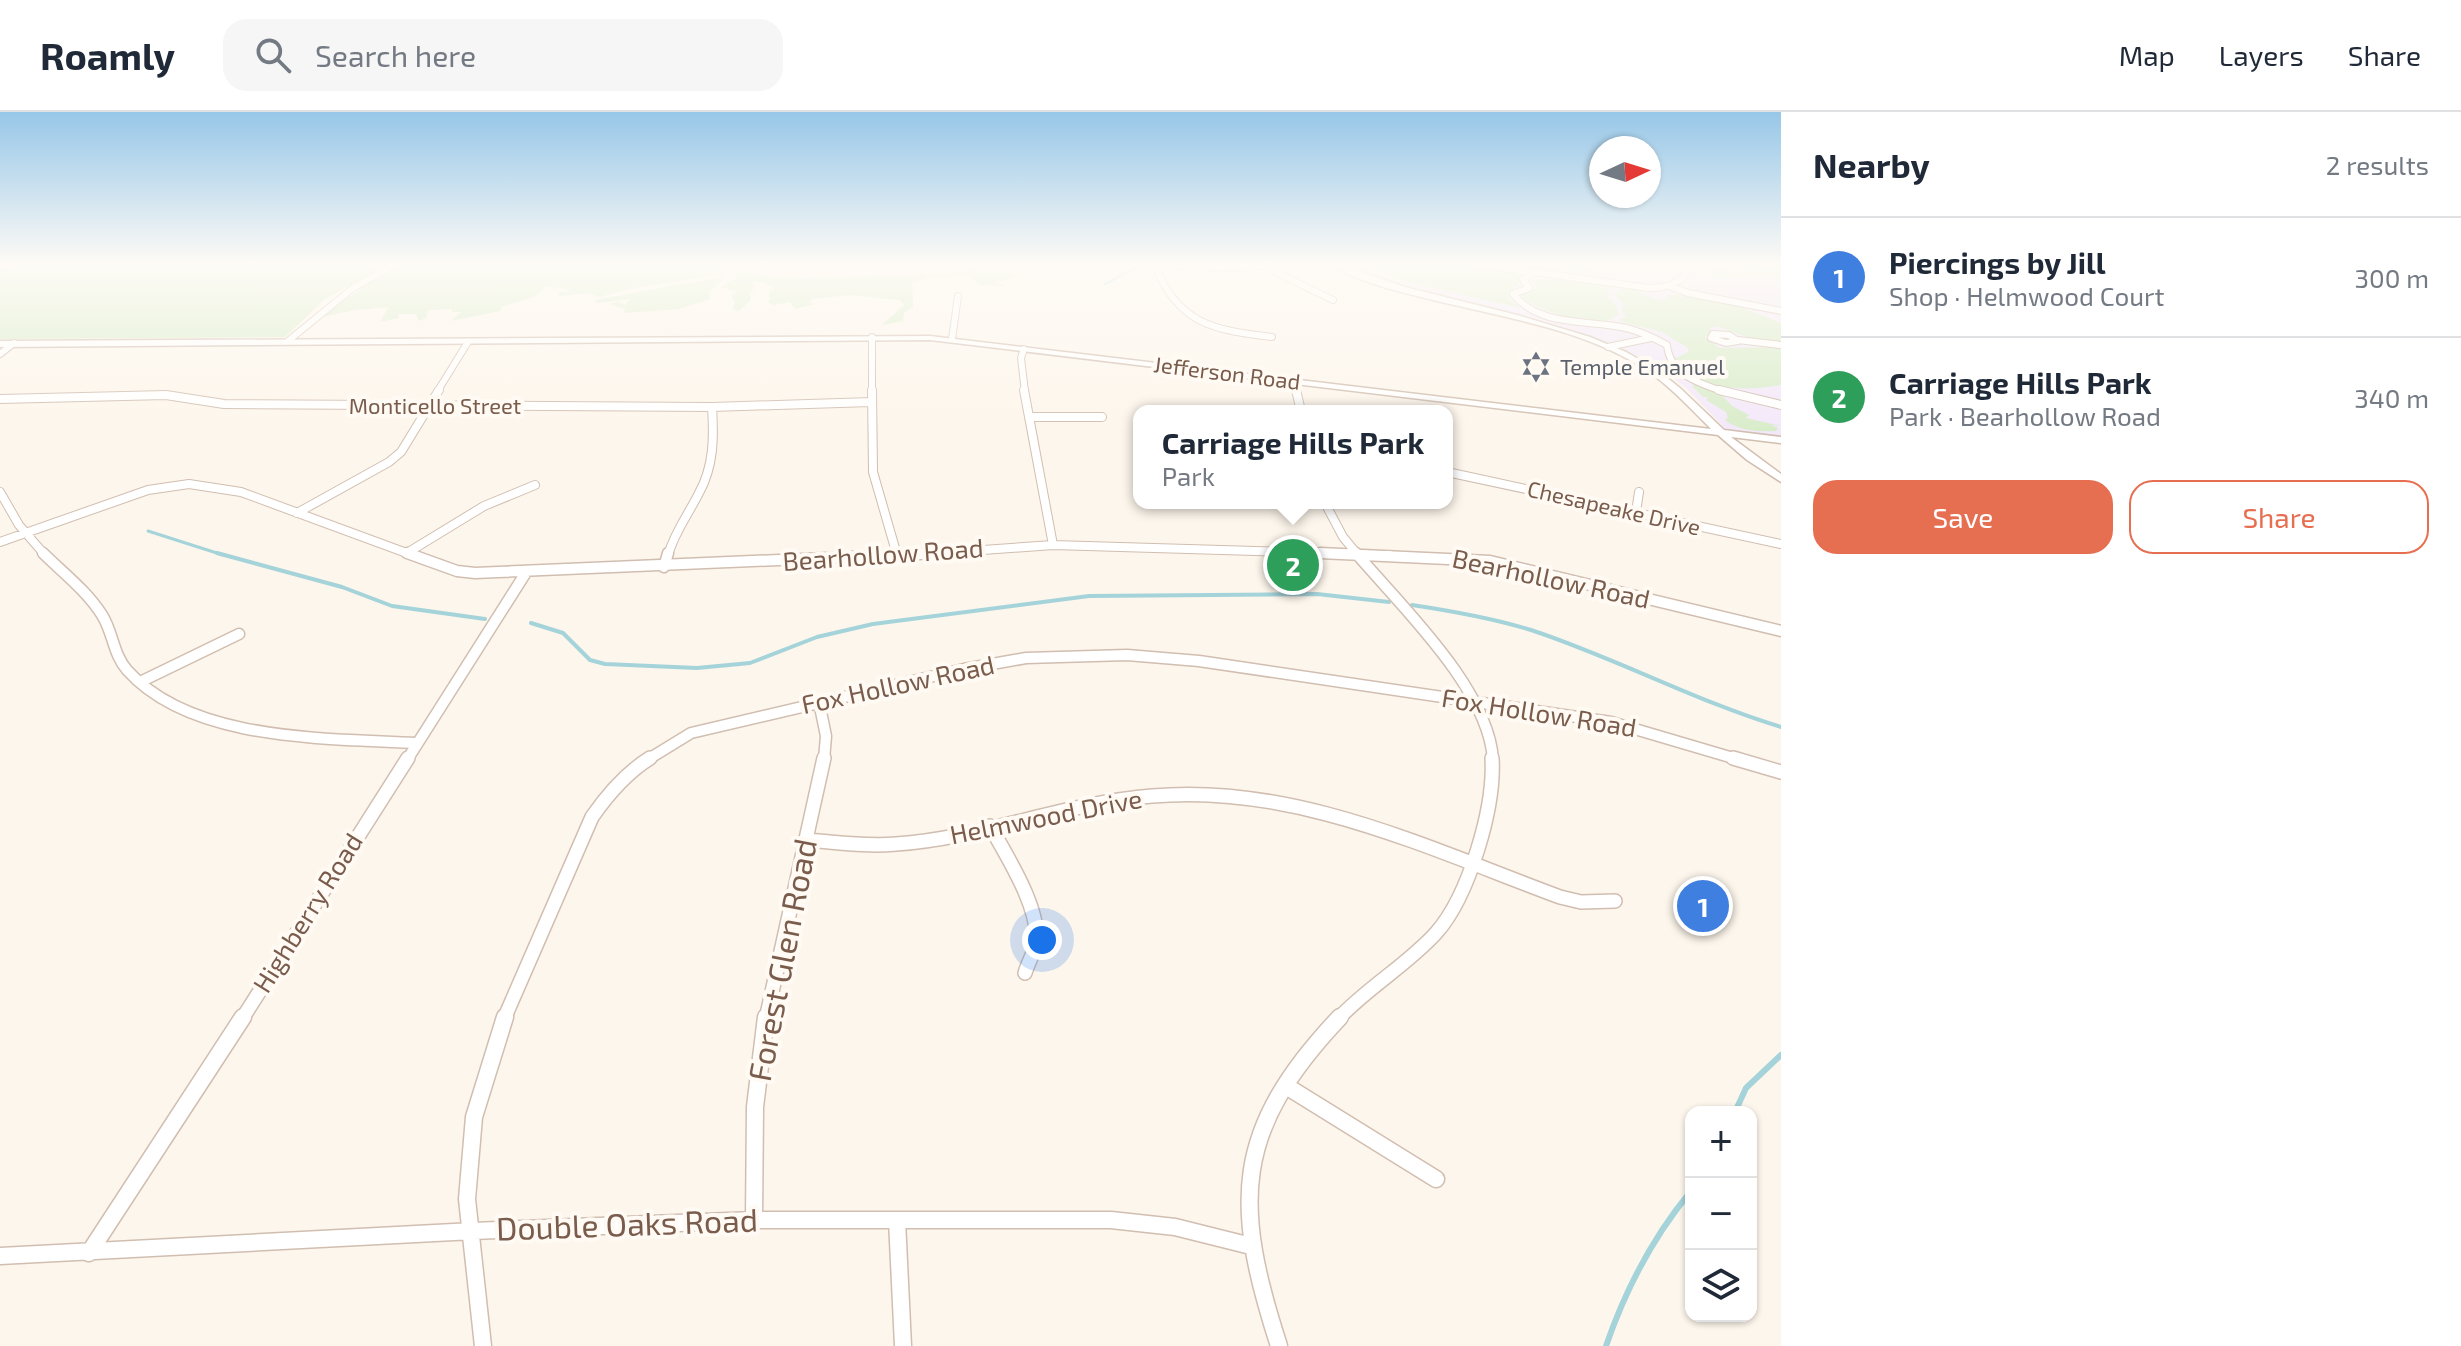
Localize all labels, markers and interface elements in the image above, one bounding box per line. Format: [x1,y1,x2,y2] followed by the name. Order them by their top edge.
[223,19,783,91] search box
[40,32,175,78] text: Roamly
[251,33,295,77] icon: search
[315,37,476,73] text: Search here
[2119,38,2175,72] text: Map
[2219,38,2304,72] text: Layers
[2348,38,2421,72] text: Share
[1589,136,1661,208] north arrow
[1813,144,1930,185] text: Nearby
[2326,149,2429,180] text: 2 results
[1889,244,2106,280] text: Piercings by Jill
[1833,262,1845,293] text: 1
[2355,262,2429,293] text: 300 m
[1889,280,2164,311] text: Shop · Helmwood Court
[1152,350,1302,394] street label: Jefferson Road
[1519,350,1553,384] synagogue icon: Temple Emanuel
[1560,353,1725,379] place label: Temple Emanuel
[1889,364,2152,400] text: Carriage Hills Park
[1831,382,1847,413] text: 2
[2354,382,2429,413] text: 340 m
[349,392,521,418] street label: Monticello Street
[1889,400,2161,431] text: Park · Bearhollow Road
[1133,405,1453,509] popup
[1162,424,1424,460] text: Carriage Hills Park
[1162,460,1215,491] text: Park
[1525,474,1703,540] street label: Chesapeake Drive
[1813,480,2113,554] button: Save
[2129,480,2429,554] button: Share
[781,531,984,576] street label: Bearhollow Road
[1267,535,1319,595] pin: 2
[1450,541,1653,614] street label: Bearhollow Road
[798,648,997,719] street label: Fox Hollow Road
[1440,681,1639,742] street label: Fox Hollow Road
[947,782,1144,849] street label: Helmwood Drive
[245,827,368,998] street label: Highberry Road
[739,835,823,1084] street label: Forest Glen Road
[1677,876,1729,936] pin: 1
[1022,920,1062,960] your location
[1685,1106,1757,1322] map controls
[1685,1106,1757,1178] button: +
[1685,1178,1757,1250] button: −
[495,1199,759,1247] street label: Double Oaks Road
[1685,1250,1757,1322] button: layers

